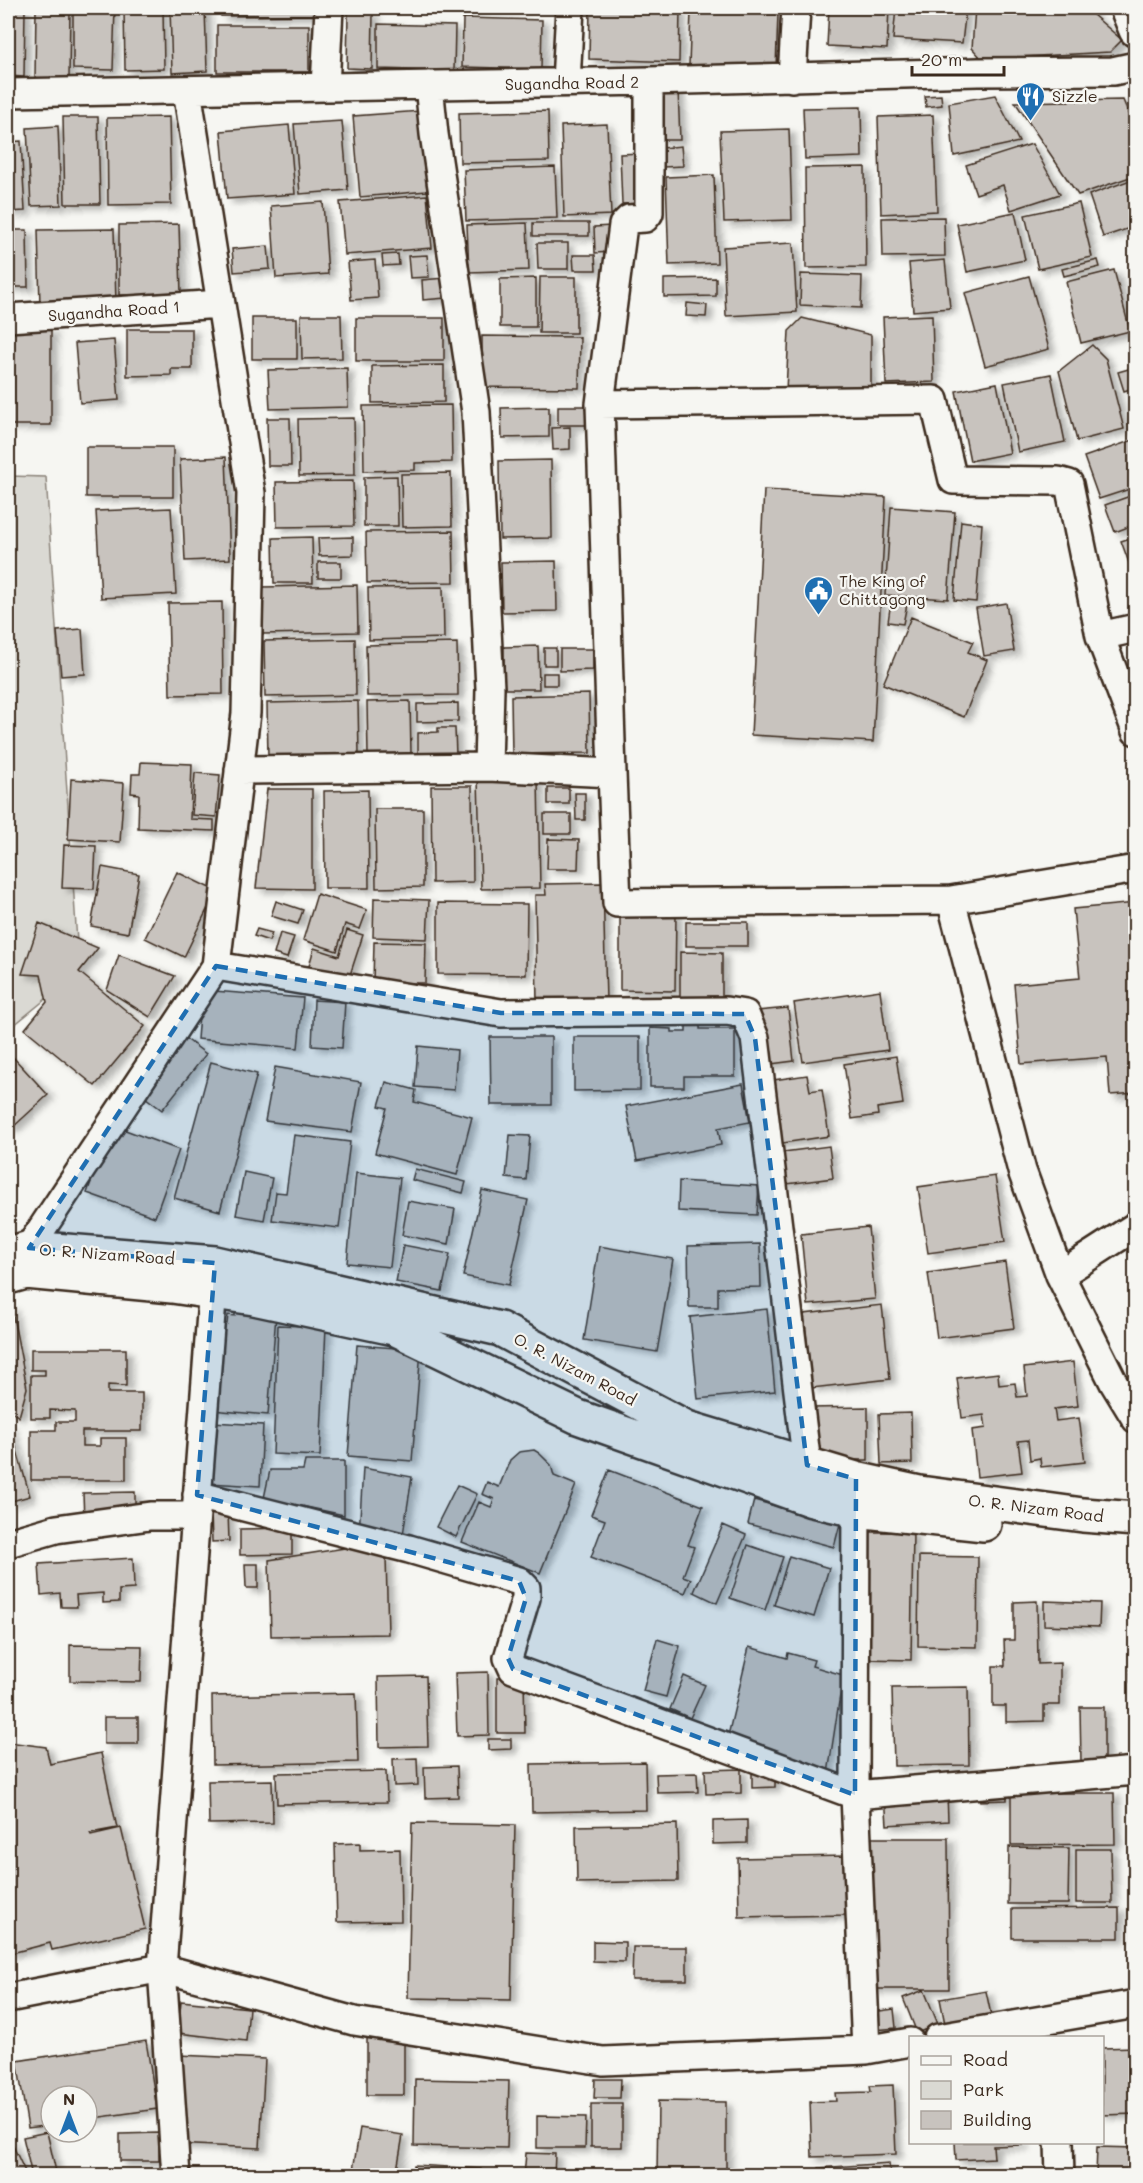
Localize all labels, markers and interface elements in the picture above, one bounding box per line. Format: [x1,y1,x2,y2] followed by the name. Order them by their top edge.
[912,39,1004,77] scale bar
[921,47,962,71] text: 20 m
[505,71,639,94] street label: Sugandha Road 2
[1015,80,1047,122] restaurant icon: Sizzle
[1052,85,1098,106] place label: Sizzle
[47,295,181,326] street label: Sugandha Road 1
[839,570,926,609] place label: The King of Chittagong
[802,574,834,616] public building icon: The King of Chittagong
[38,1238,176,1269] street label: O. R. Nizam Road
[510,1327,640,1410] street label: O. R. Nizam Road
[967,1489,1105,1526] street label: O. R. Nizam Road
[909,2036,1104,2144] legend
[963,2047,1008,2071] text: Road
[963,2077,1004,2101] text: Park
[39,2084,99,2144] north arrow
[63,2088,75,2109] text: N
[963,2107,1031,2131] text: Building

